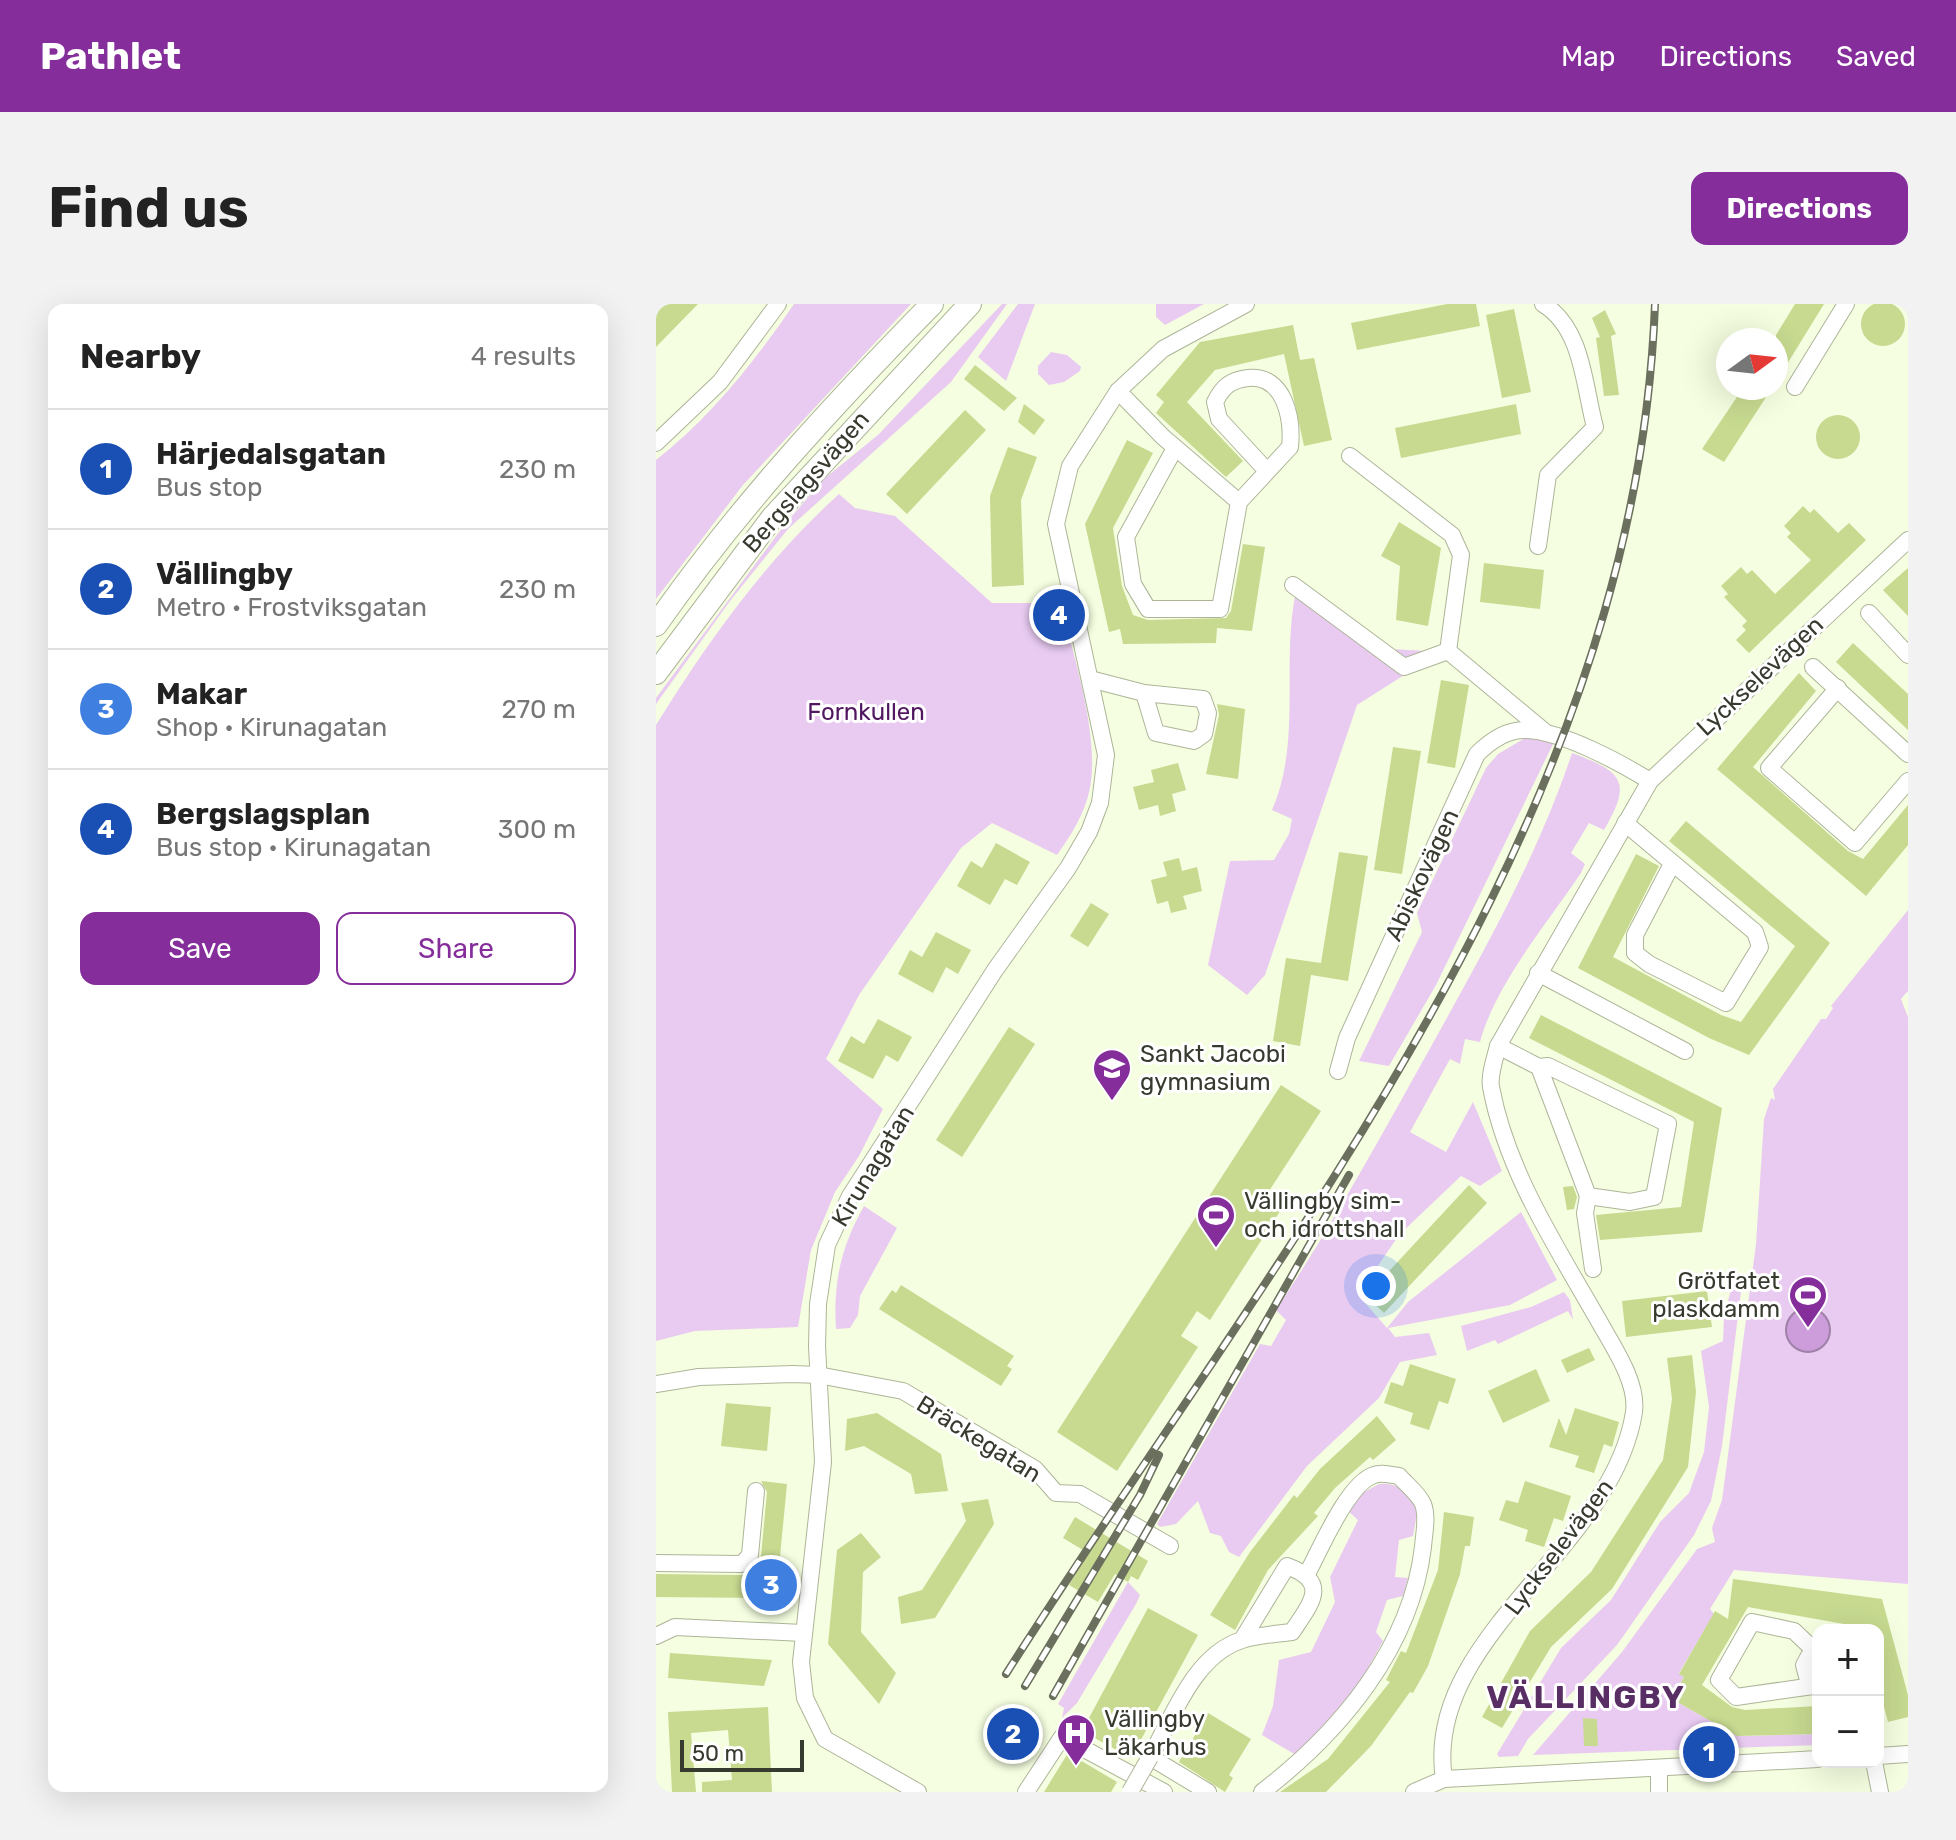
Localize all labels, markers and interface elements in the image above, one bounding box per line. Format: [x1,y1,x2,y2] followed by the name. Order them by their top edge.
[40,33,181,79] text: Pathlet
[1561,40,1615,73] text: Map
[1659,40,1792,73] text: Directions
[1836,40,1916,73] text: Saved
[1691,172,1908,245] button: Directions
[48,175,249,241] text: Find us
[1716,328,1788,400] north arrow
[80,336,201,377] text: Nearby
[471,341,576,372] text: 4 results
[737,405,875,559] street label: Bergslagsvägen
[156,436,386,472] text: Härjedalsgatan
[100,454,112,485] text: 1
[499,454,576,485] text: 230 m
[156,472,262,503] text: Bus stop
[156,556,293,592] text: Vällingby
[98,574,114,605] text: 2
[499,574,576,605] text: 230 m
[1033,585,1085,645] pin: 4
[156,592,427,623] text: Metro · Frostviksgatan
[1691,610,1829,742] street label: Lyckselevägen
[156,676,247,712] text: Makar
[97,694,115,725] text: 3
[501,694,576,725] text: 270 m
[807,698,925,726] park label: Fornkullen
[156,712,387,743] text: Shop · Kirunagatan
[156,796,370,832] text: Bergslagsplan
[1379,805,1465,945] street label: Abiskovägen
[97,814,115,845] text: 4
[498,814,576,845] text: 300 m
[156,832,431,863] text: Bus stop · Kirunagatan
[80,912,320,985] button: Save
[336,912,576,985] button: Share
[1140,1040,1286,1096] place label: Sankt Jacobi gymnasium
[1091,1047,1133,1102] school or university icon: Sankt Jacobi gymnasium
[826,1100,920,1232] street label: Kirunagatan
[1244,1187,1405,1243] place label: Vällingby sim- och idrottshall
[1195,1194,1237,1249] sports icon: Vällingby sim- och idrottshall
[1356,1266,1396,1306] your location
[1652,1267,1780,1323] place label: Grötfatet plaskdamm
[1787,1274,1829,1329] sports icon: Grötfatet plaskdamm
[912,1390,1046,1488] street label: Bräckegatan
[1499,1474,1619,1620] street label: Lyckselevägen
[745,1555,797,1615] pin: 3
[1812,1624,1884,1768] map controls
[1812,1624,1884,1696] button: +
[1486,1678,1686,1716] district label: VÄLLINGBY
[1812,1696,1884,1768] button: −
[987,1704,1039,1764] pin: 2
[1104,1705,1207,1761] place label: Vällingby Läkarhus
[1055,1712,1097,1767] hospital icon: Vällingby Läkarhus
[1683,1722,1735,1782] pin: 1
[680,1736,804,1772] scale bar
[692,1740,744,1767] text: 50 m

